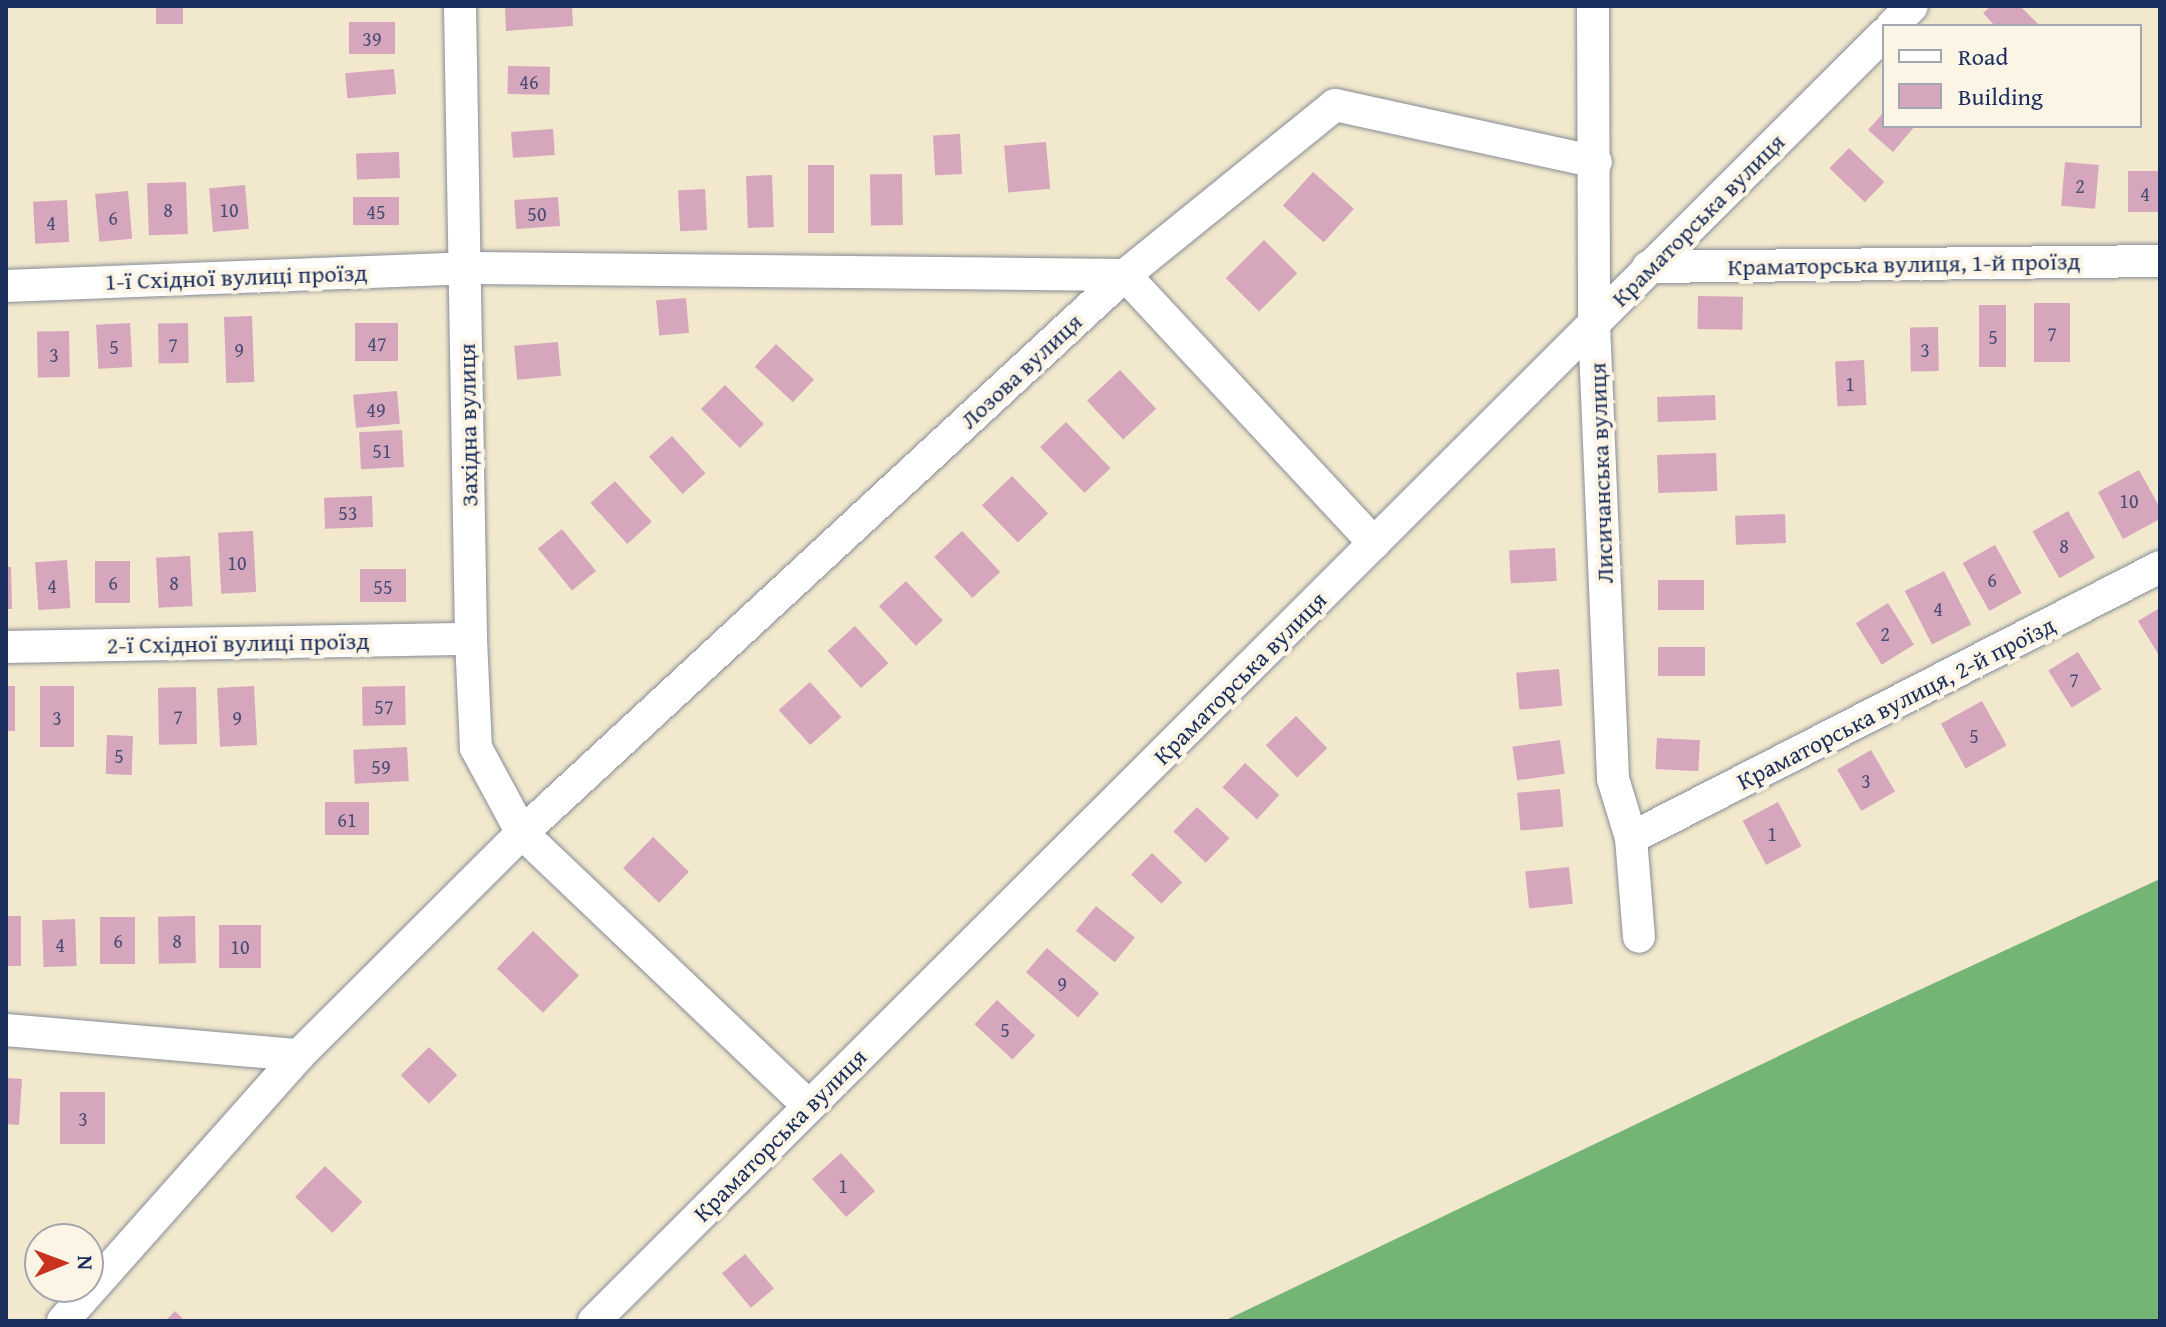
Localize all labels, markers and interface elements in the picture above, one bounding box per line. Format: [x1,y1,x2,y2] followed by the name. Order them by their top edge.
[1882,24,2142,128] legend
[362,26,382,50] house number: 39
[1958,39,2008,74] text: Road
[519,69,539,93] house number: 46
[1958,79,2043,114] text: Building
[1605,127,1791,313] street label: Краматорська вулиця
[2075,173,2085,197] house number: 2
[2140,181,2150,205] house number: 4
[163,197,173,221] house number: 8
[219,197,239,221] house number: 10
[366,199,386,223] house number: 45
[527,201,547,225] house number: 50
[108,205,118,229] house number: 6
[46,210,56,234] house number: 4
[1727,247,2081,281] street label: Краматорська вулиця, 1-й проїзд
[104,258,368,296] street label: 1-ї Східної вулиці проїзд
[954,307,1088,435] street label: Лозова вулиця
[2047,321,2057,345] house number: 7
[1988,324,1998,348] house number: 5
[367,331,387,355] house number: 47
[168,332,178,356] house number: 7
[109,334,119,358] house number: 5
[234,337,244,361] house number: 9
[1920,337,1930,361] house number: 3
[49,342,59,366] house number: 3
[452,343,484,507] street label: Західна вулиця
[1583,362,1619,584] street label: Лисичанська вулиця
[1845,371,1855,395] house number: 1
[366,397,386,421] house number: 49
[372,438,392,462] house number: 51
[2119,488,2139,512] house number: 10
[338,500,358,524] house number: 53
[2059,533,2069,557] house number: 8
[227,550,247,574] house number: 10
[1987,567,1997,591] house number: 6
[108,570,118,594] house number: 6
[169,570,179,594] house number: 8
[47,573,57,597] house number: 4
[373,574,393,598] house number: 55
[1147,585,1333,771] street label: Краматорська вулиця
[1933,596,1943,620] house number: 4
[1732,610,2060,796] street label: Краматорська вулиця, 2-й проїзд
[1880,621,1890,645] house number: 2
[106,626,370,660] street label: 2-ї Східної вулиці проїзд
[2069,667,2079,691] house number: 7
[374,694,394,718] house number: 57
[173,704,183,728] house number: 7
[52,705,62,729] house number: 3
[232,705,242,729] house number: 9
[1969,723,1979,747] house number: 5
[114,743,124,767] house number: 5
[371,754,391,778] house number: 59
[1861,768,1871,792] house number: 3
[337,807,357,831] house number: 61
[1767,821,1777,845] house number: 1
[113,928,123,952] house number: 6
[172,928,182,952] house number: 8
[55,932,65,956] house number: 4
[230,934,250,958] house number: 10
[1057,971,1067,995] house number: 9
[1000,1017,1010,1041] house number: 5
[687,1042,873,1228] street label: Краматорська вулиця
[78,1106,88,1130] house number: 3
[838,1173,848,1197] house number: 1
[24,1223,104,1303] north arrow
[70,1255,102,1270] text: N

